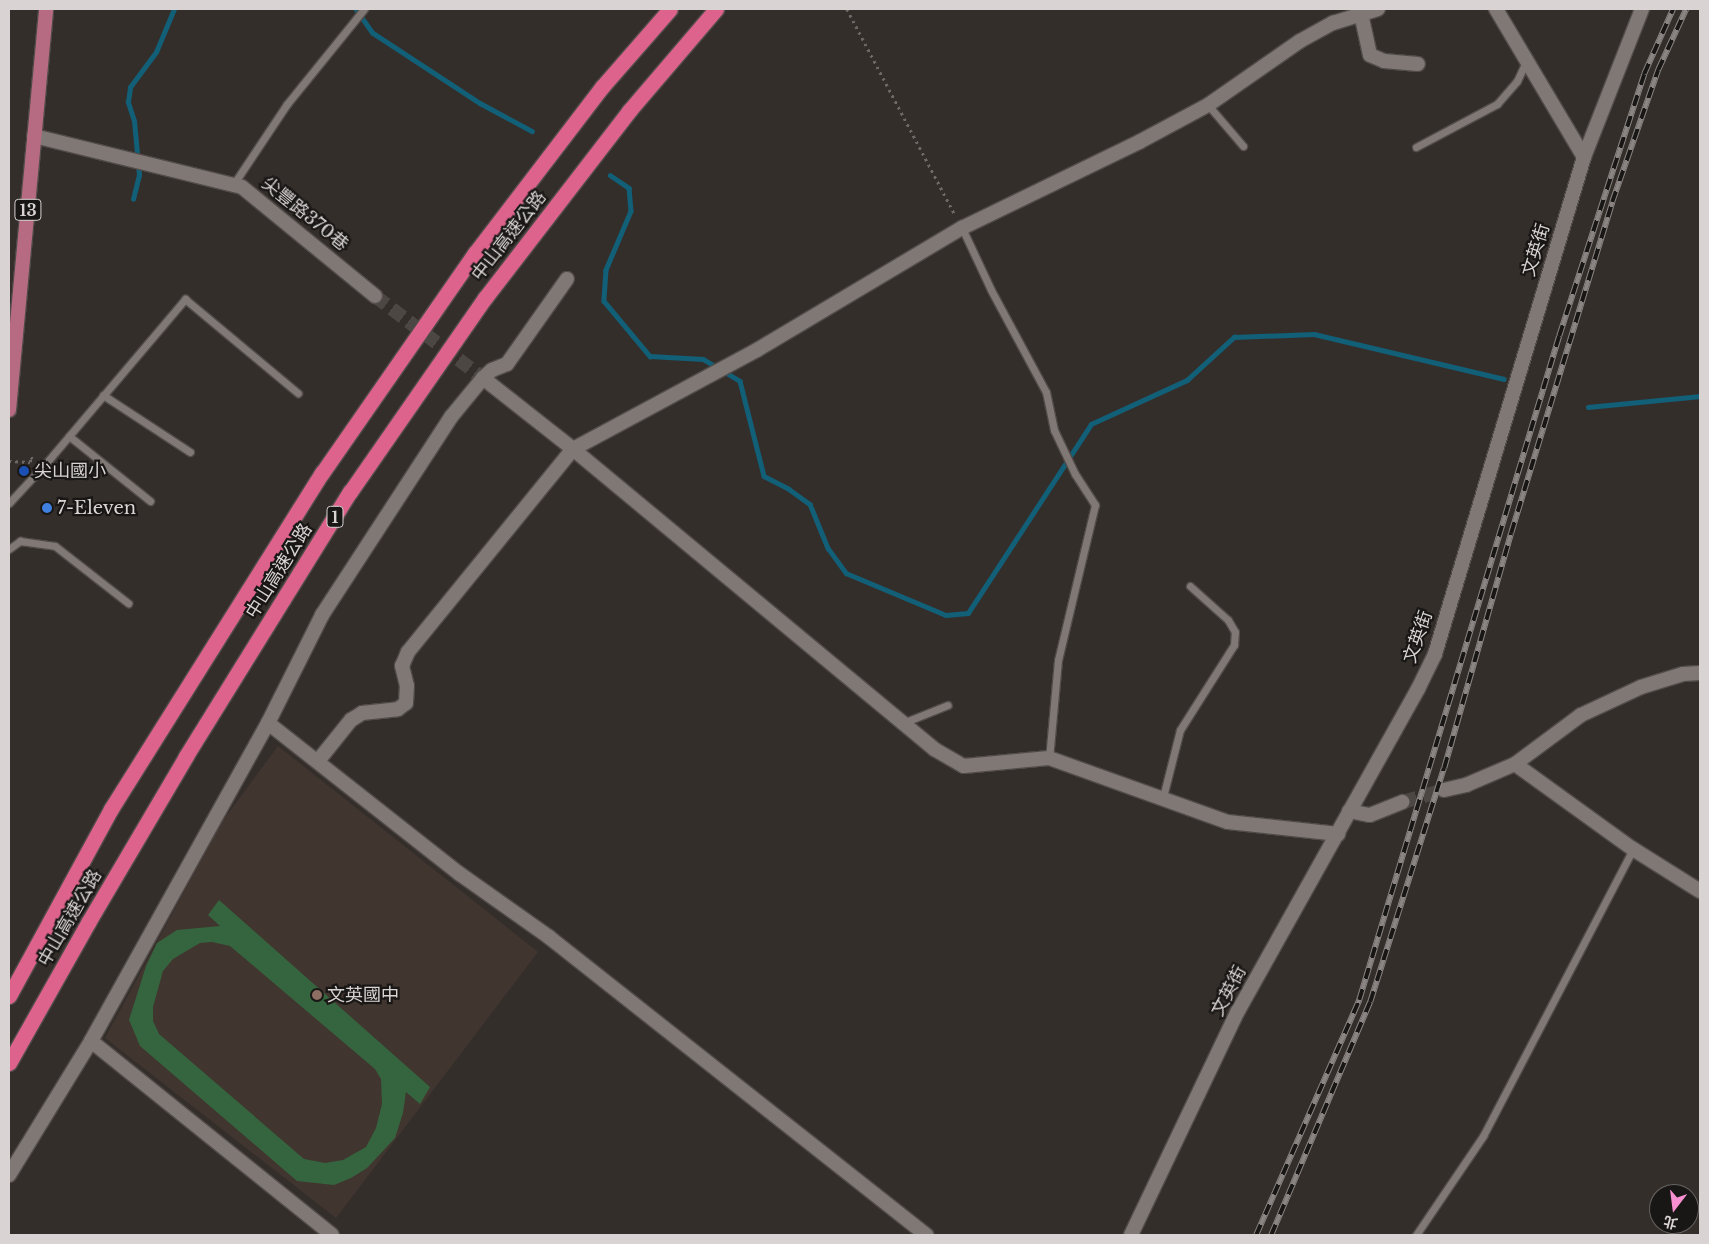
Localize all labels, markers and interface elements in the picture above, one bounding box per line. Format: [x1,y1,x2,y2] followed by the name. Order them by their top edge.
[257,173,353,255] street label: 尖豐路370巷
[467,187,551,285] street label: 中山高速公路
[14,196,42,224] road number: 13
[1518,221,1554,279] street label: 文英街
[34,460,106,482] place label: 尖山國小
[18,465,30,477] marker: 尖山國小
[57,497,136,519] place label: 7-Eleven
[41,502,53,514] marker: 7-Eleven
[326,504,344,530] road number: 1
[241,519,317,623] street label: 中山高速公路
[1399,608,1437,666] street label: 文英街
[34,866,106,970] street label: 中山高速公路
[1207,962,1251,1020] street label: 文英街
[327,984,399,1006] place label: 文英國中
[311,989,323,1001] marker: 文英國中
[1649,1184,1699,1234] north arrow
[1661,1212,1679,1233] text: 北

